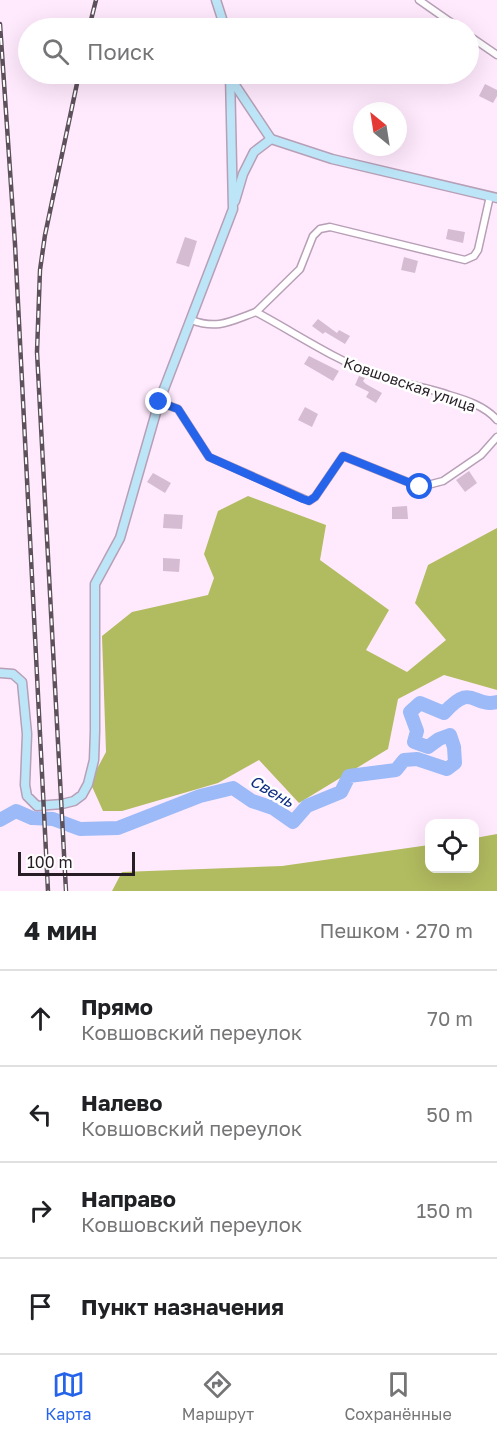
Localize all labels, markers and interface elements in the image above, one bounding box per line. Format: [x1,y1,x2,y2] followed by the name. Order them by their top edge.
[18,18,479,84] search box
[39,35,72,68] icon: search
[87,38,155,65] text: Поиск
[353,102,407,156] north arrow
[342,353,478,415] street label: Ковшовская улица
[145,388,171,414] route end
[406,473,432,499] route start
[246,770,298,812] water label: Свень
[425,819,479,873] map controls
[425,819,479,873] button: locate
[18,849,135,876] scale bar
[27,852,73,872] text: 100 m
[24,915,97,946] text: 4 мин
[319,918,473,942] text: Пешком · 270 m
[81,993,153,1020] text: Прямо
[24,1002,57,1035] icon: ahead
[427,1006,473,1030] text: 70 m
[81,1020,302,1044] text: Ковшовский переулок
[81,1089,163,1116] text: Налево
[24,1098,57,1131] icon: left
[426,1102,473,1126] text: 50 m
[81,1116,302,1140] text: Ковшовский переулок
[81,1185,176,1212] text: Направо
[24,1194,57,1227] icon: right
[417,1198,473,1222] text: 150 m
[81,1212,302,1236] text: Ковшовский переулок
[24,1290,57,1323] icon: arrive
[81,1293,284,1320] text: Пункт назначения
[45,1368,92,1424] tab: Карта
[182,1368,254,1424] tab: Маршрут
[344,1368,452,1424] tab: Сохранённые

